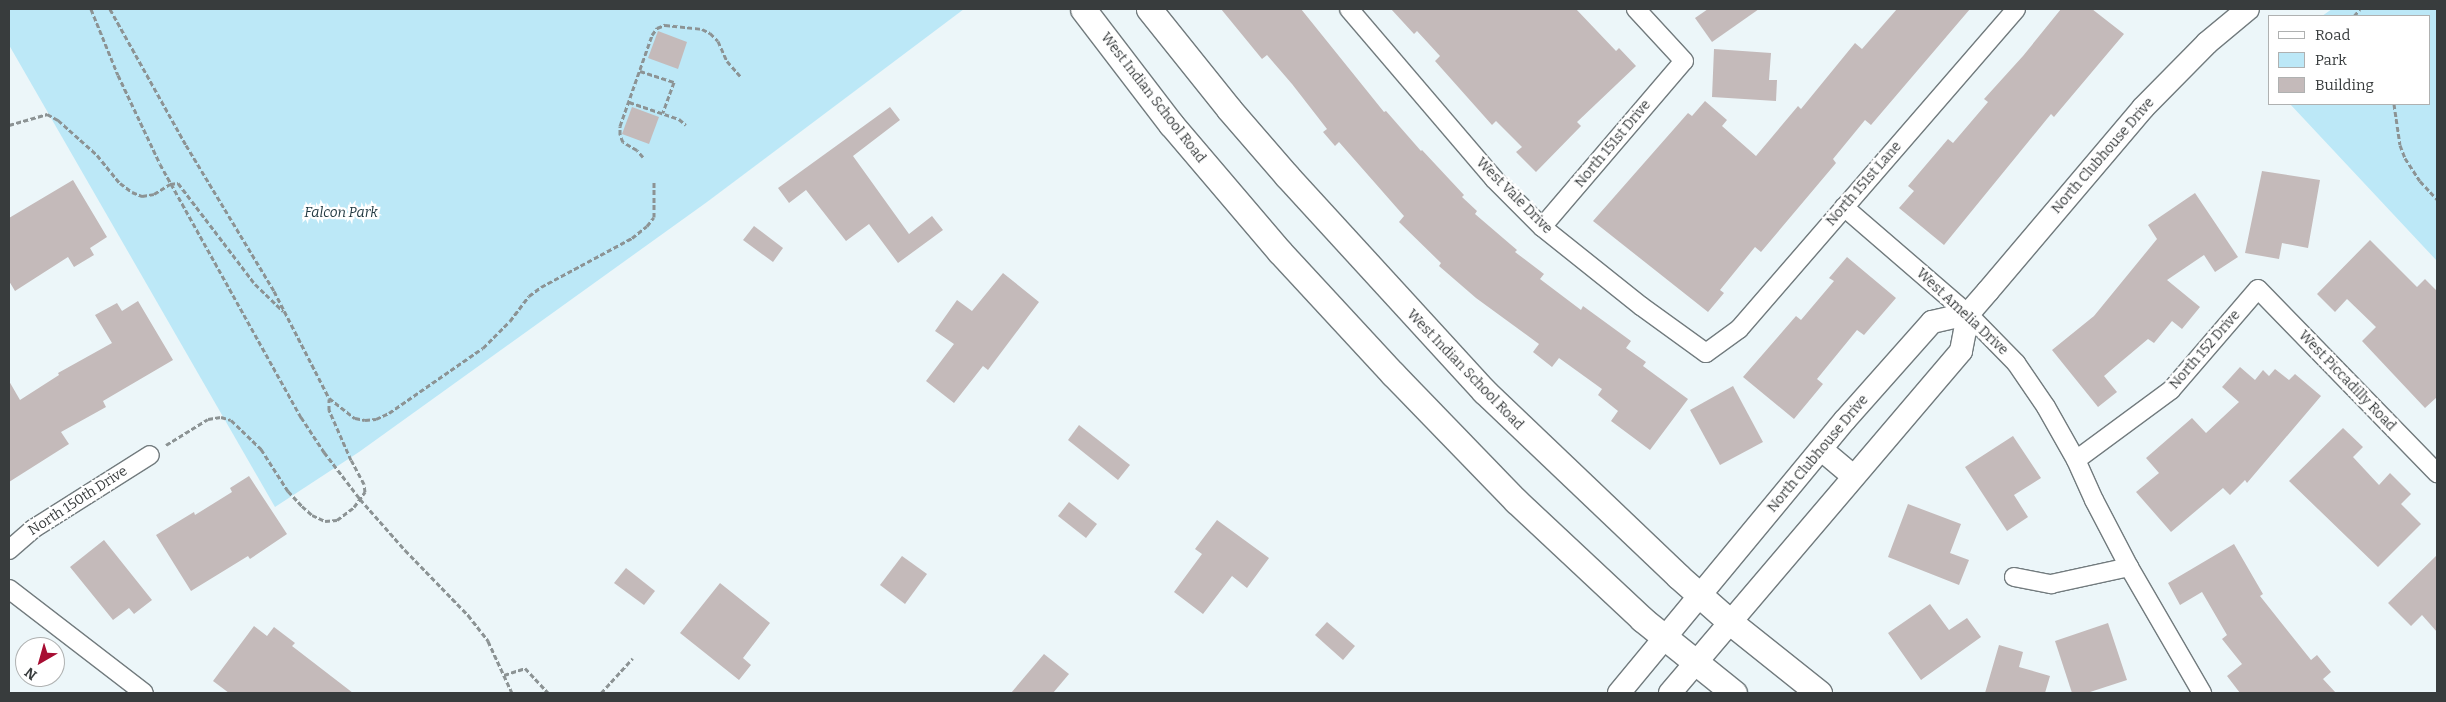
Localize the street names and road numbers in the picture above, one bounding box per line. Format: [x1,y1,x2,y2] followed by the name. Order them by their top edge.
[1097,30,1209,166] street label: West Indian School Road
[2048,95,2158,217] street label: North Clubhouse Drive
[1571,97,1655,191] street label: North 151st Drive
[1823,138,1905,230] street label: North 151st Lane
[1472,154,1556,238] street label: West Vale Drive
[1913,265,2011,359] street label: West Amelia Drive
[1403,306,1527,434] street label: West Indian School Road
[2166,307,2244,393] street label: North 152 Drive
[2295,327,2399,435] street label: West Piccadilly Road
[1764,392,1872,516] street label: North Clubhouse Drive
[25,463,131,539] street label: North 150th Drive

